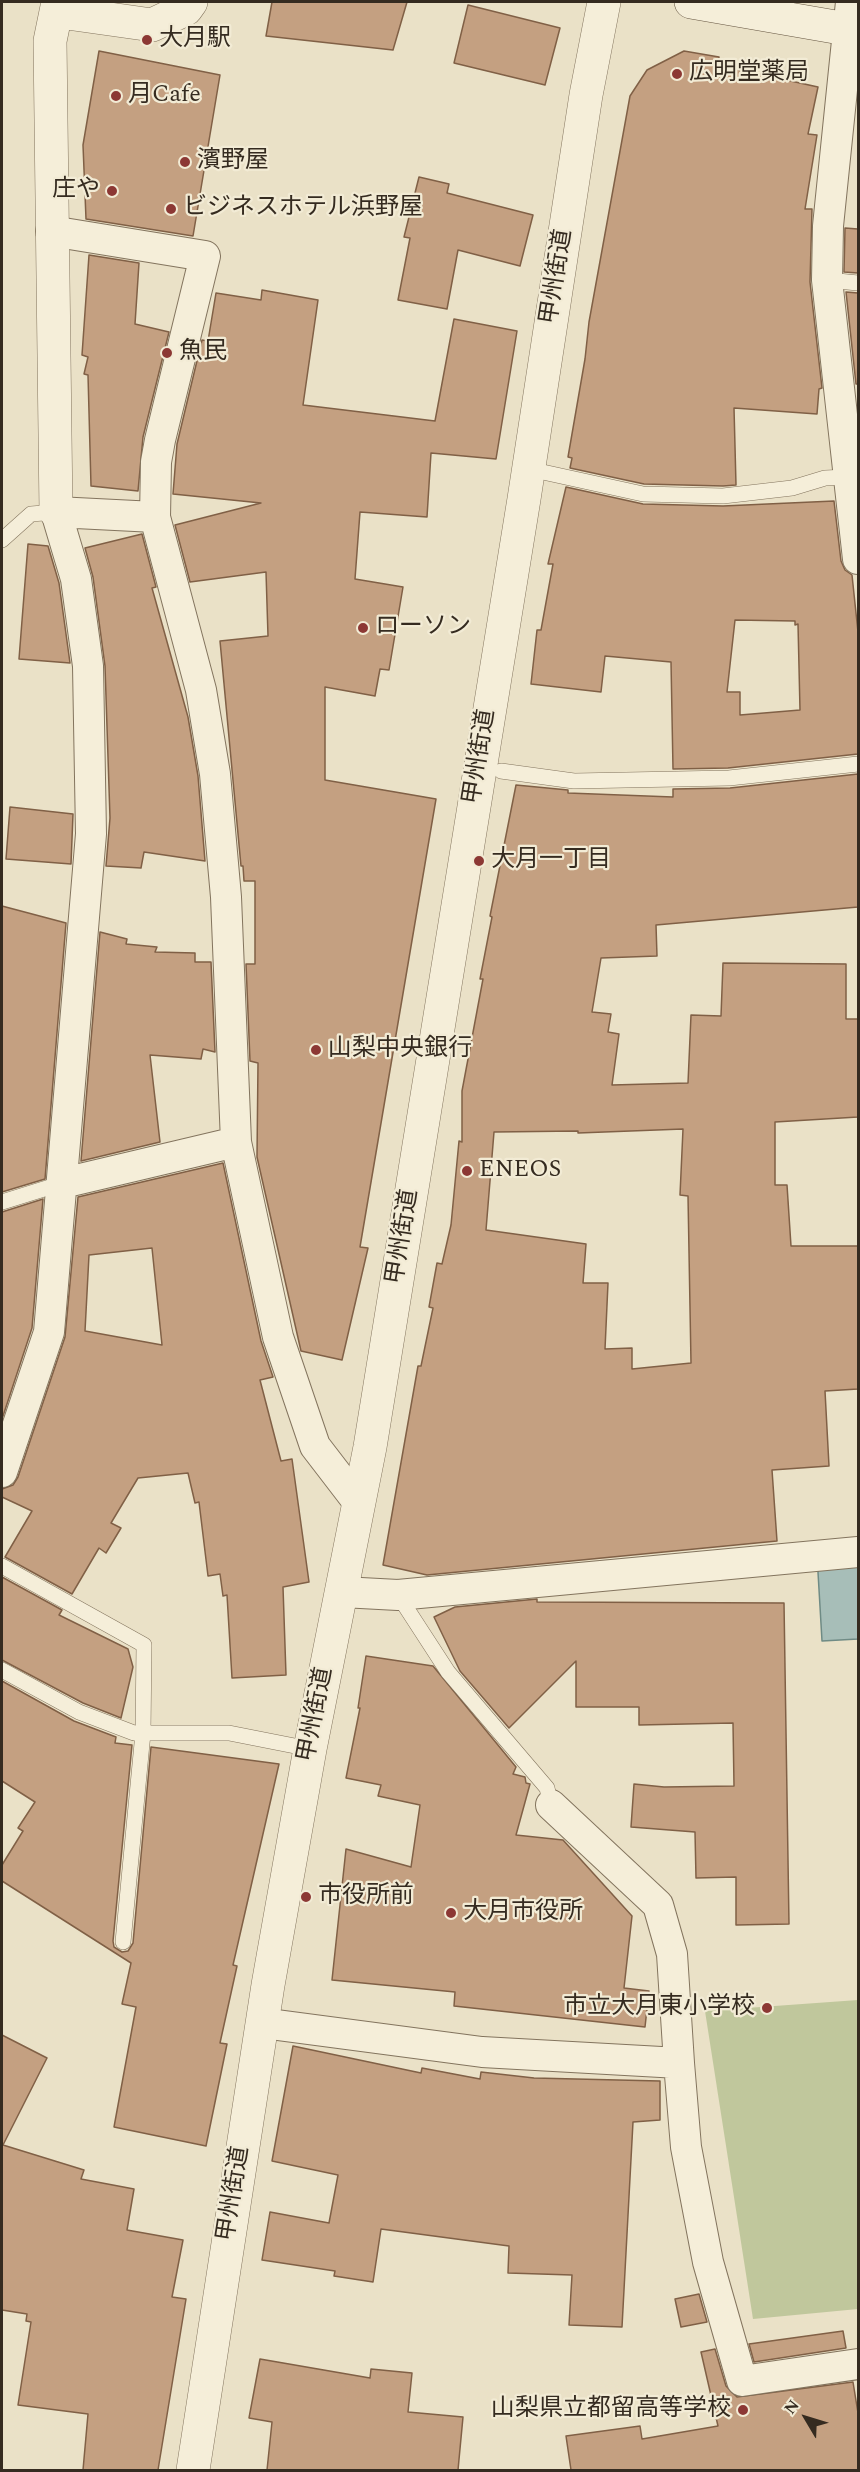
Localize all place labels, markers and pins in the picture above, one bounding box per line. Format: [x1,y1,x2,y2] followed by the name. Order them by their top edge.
[159,26,231,54] place label: 大月駅
[140,33,154,47] marker: 大月駅
[689,60,809,88] place label: 広明堂薬局
[670,67,684,81] marker: 広明堂薬局
[128,82,201,110] place label: 月Cafe
[109,89,123,103] marker: 月Cafe
[197,148,269,176] place label: 濱野屋
[178,155,192,169] marker: 濱野屋
[52,177,100,205] place label: 庄や
[105,184,119,198] marker: 庄や
[183,195,423,223] place label: ビジネスホテル浜野屋
[164,202,178,216] marker: ビジネスホテル浜野屋
[179,339,227,367] place label: 魚民
[160,346,174,360] marker: 魚民
[375,614,471,642] place label: ローソン
[356,621,370,635] marker: ローソン
[491,847,611,875] place label: 大月一丁目
[472,854,486,868] marker: 大月一丁目
[328,1036,472,1064] place label: 山梨中央銀行
[309,1043,323,1057] marker: 山梨中央銀行
[479,1157,561,1185] place label: ENEOS
[460,1164,474,1178] marker: ENEOS
[318,1883,414,1911] place label: 市役所前
[299,1890,313,1904] marker: 市役所前
[463,1899,583,1927] place label: 大月市役所
[444,1906,458,1920] marker: 大月市役所
[563,1994,755,2022] place label: 市立大月東小学校
[760,2001,774,2015] marker: 市立大月東小学校
[491,2396,731,2424] place label: 山梨県立都留高等学校
[736,2403,750,2417] marker: 山梨県立都留高等学校

